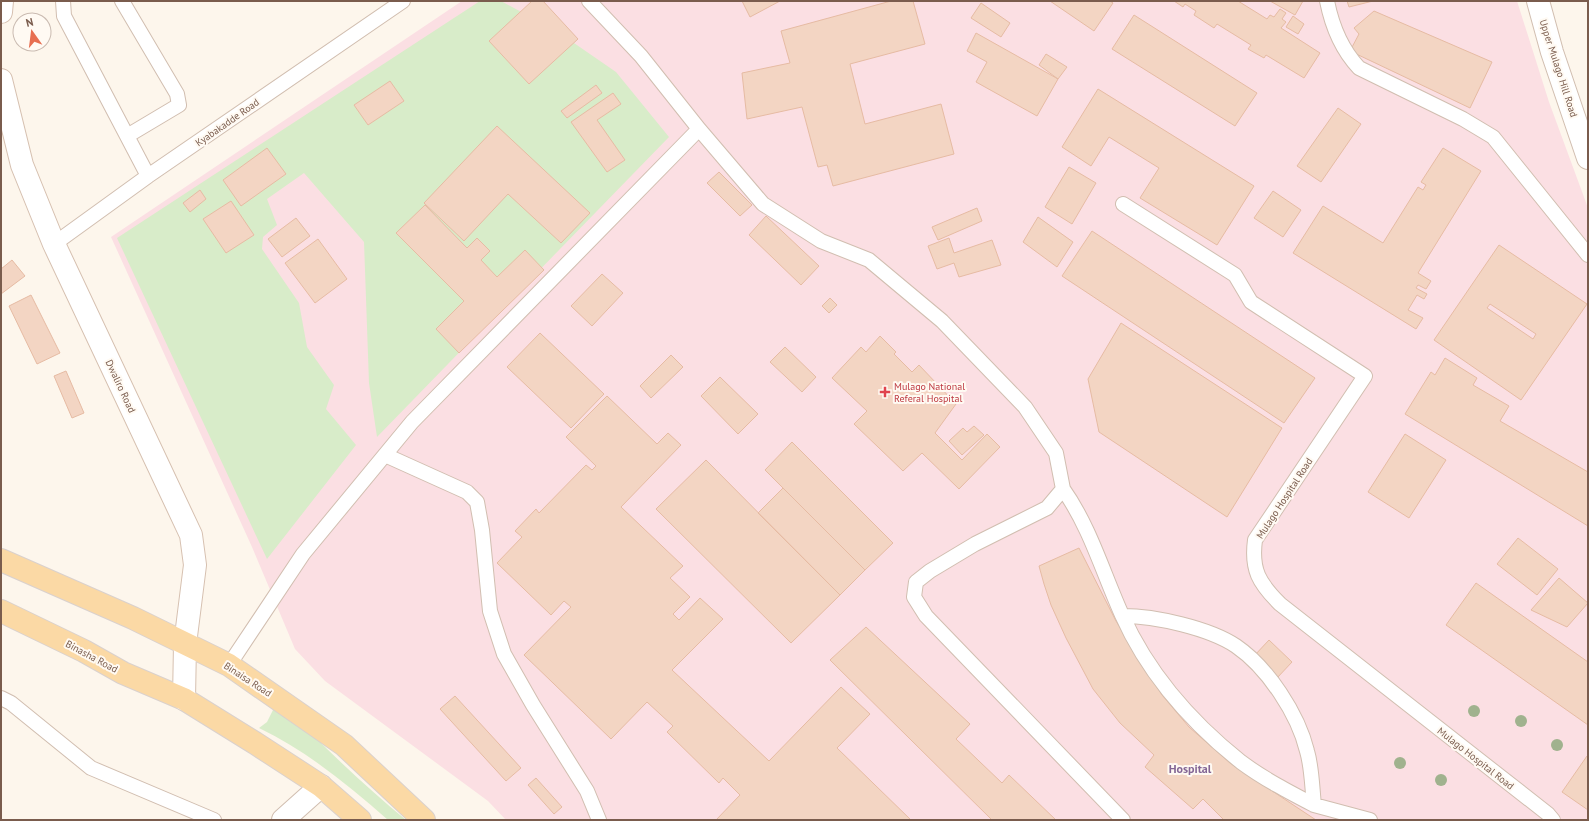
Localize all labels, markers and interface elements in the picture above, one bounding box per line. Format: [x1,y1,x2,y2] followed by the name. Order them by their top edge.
[12,12,52,52] north arrow
[24,15,35,30] text: N
[1537,18,1580,119] street label: Upper Mulago Hill Road
[193,96,262,149] street label: Kyabakadde Road
[103,358,138,415] street label: Dwaliro Road
[894,380,965,405] place label: Mulago National Referal Hospital
[879,386,891,398] marker: Mulago National Referal Hospital
[1253,455,1315,541] street label: Mulago Hospital Road
[63,637,120,676] street label: Binasha Road
[221,659,274,700] street label: Binaisa Road
[1435,724,1517,792] street label: Mulago Hospital Road
[1169,761,1212,776] district label: Hospital

